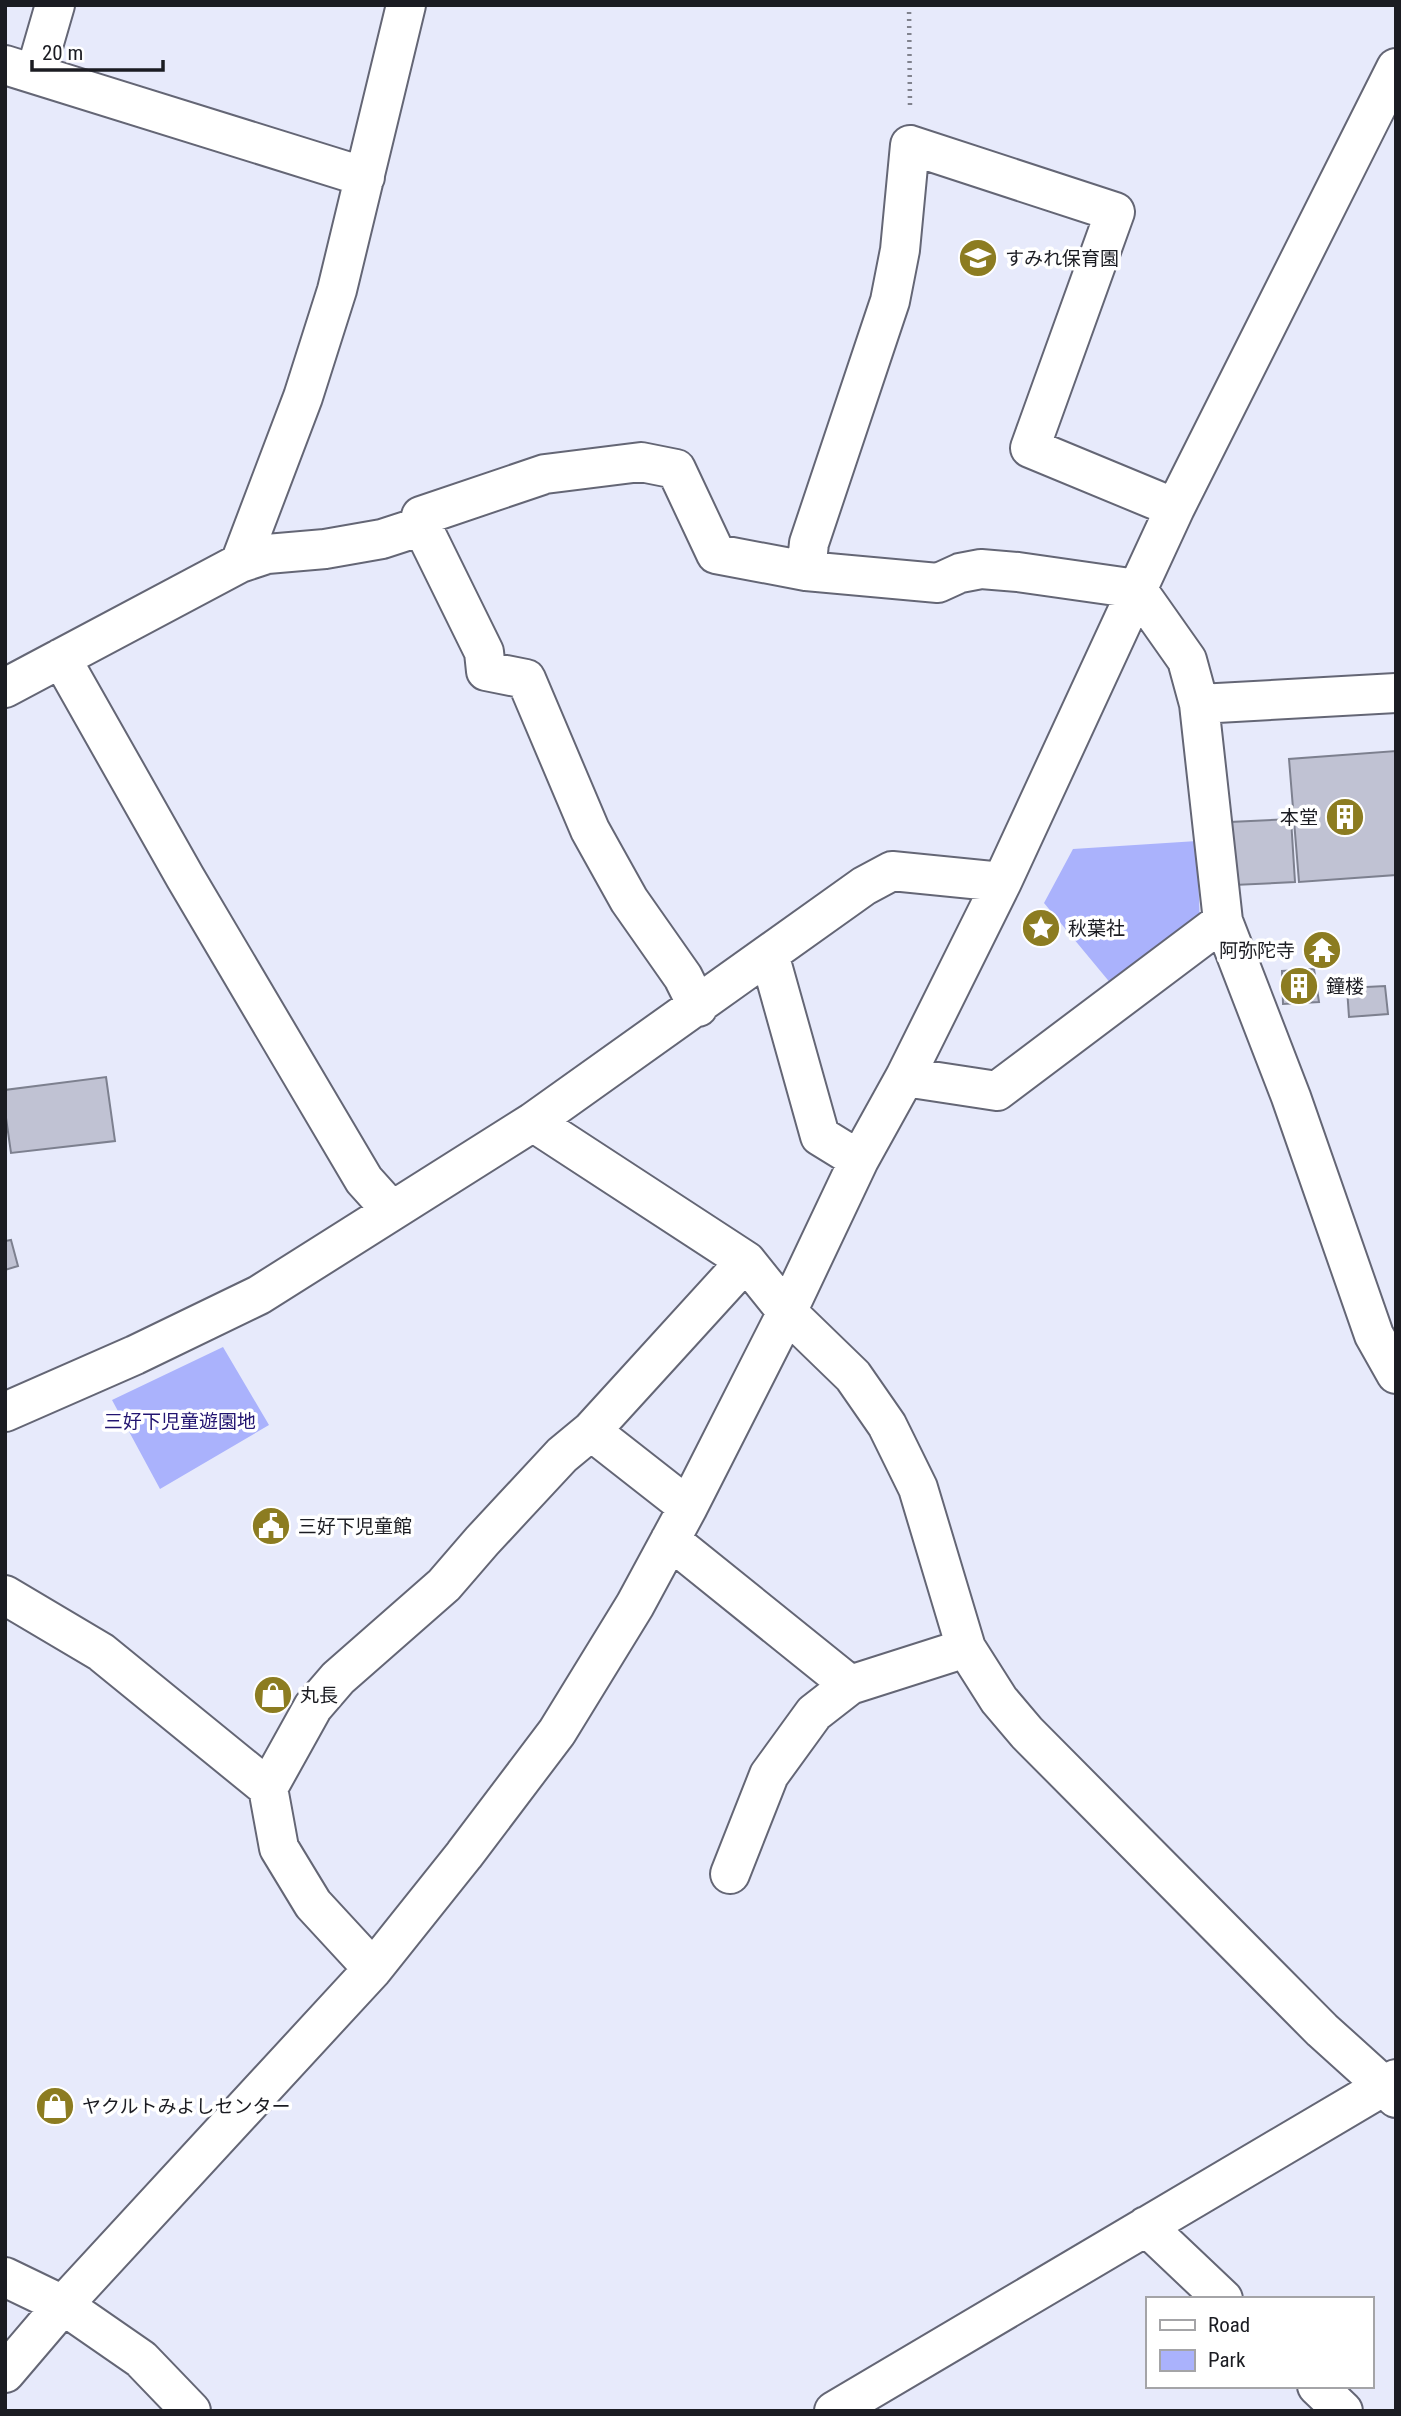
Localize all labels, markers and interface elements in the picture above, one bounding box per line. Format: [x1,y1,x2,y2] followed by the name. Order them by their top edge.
[32,28,163,72] scale bar
[42,41,83,65] text: 20 m
[957,237,999,279] school or university icon: すみれ保育園
[1005,247,1119,270] place label: すみれ保育園
[1324,796,1366,838] building icon: 本堂
[1280,806,1318,829] place label: 本堂
[1020,907,1062,949] place icon: 秋葉社
[1068,917,1125,940] place label: 秋葉社
[1301,929,1343,971] temple icon: 阿弥陀寺
[1219,939,1295,962] place label: 阿弥陀寺
[1278,965,1320,1007] building icon: 鐘楼
[1326,975,1364,998] place label: 鐘楼
[104,1410,256,1433] park label: 三好下児童遊園地
[250,1505,292,1547] public building icon: 三好下児童館
[298,1515,412,1538] place label: 三好下児童館
[252,1674,294,1716] shop icon: 丸長
[300,1684,338,1707] place label: 丸長
[34,2085,76,2127] shop icon: ヤクルトみよしセンター
[82,2095,290,2118] place label: ヤクルトみよしセンター
[1146,2297,1373,2388] legend
[1208,2313,1250,2337] text: Road
[1208,2348,1246,2372] text: Park

